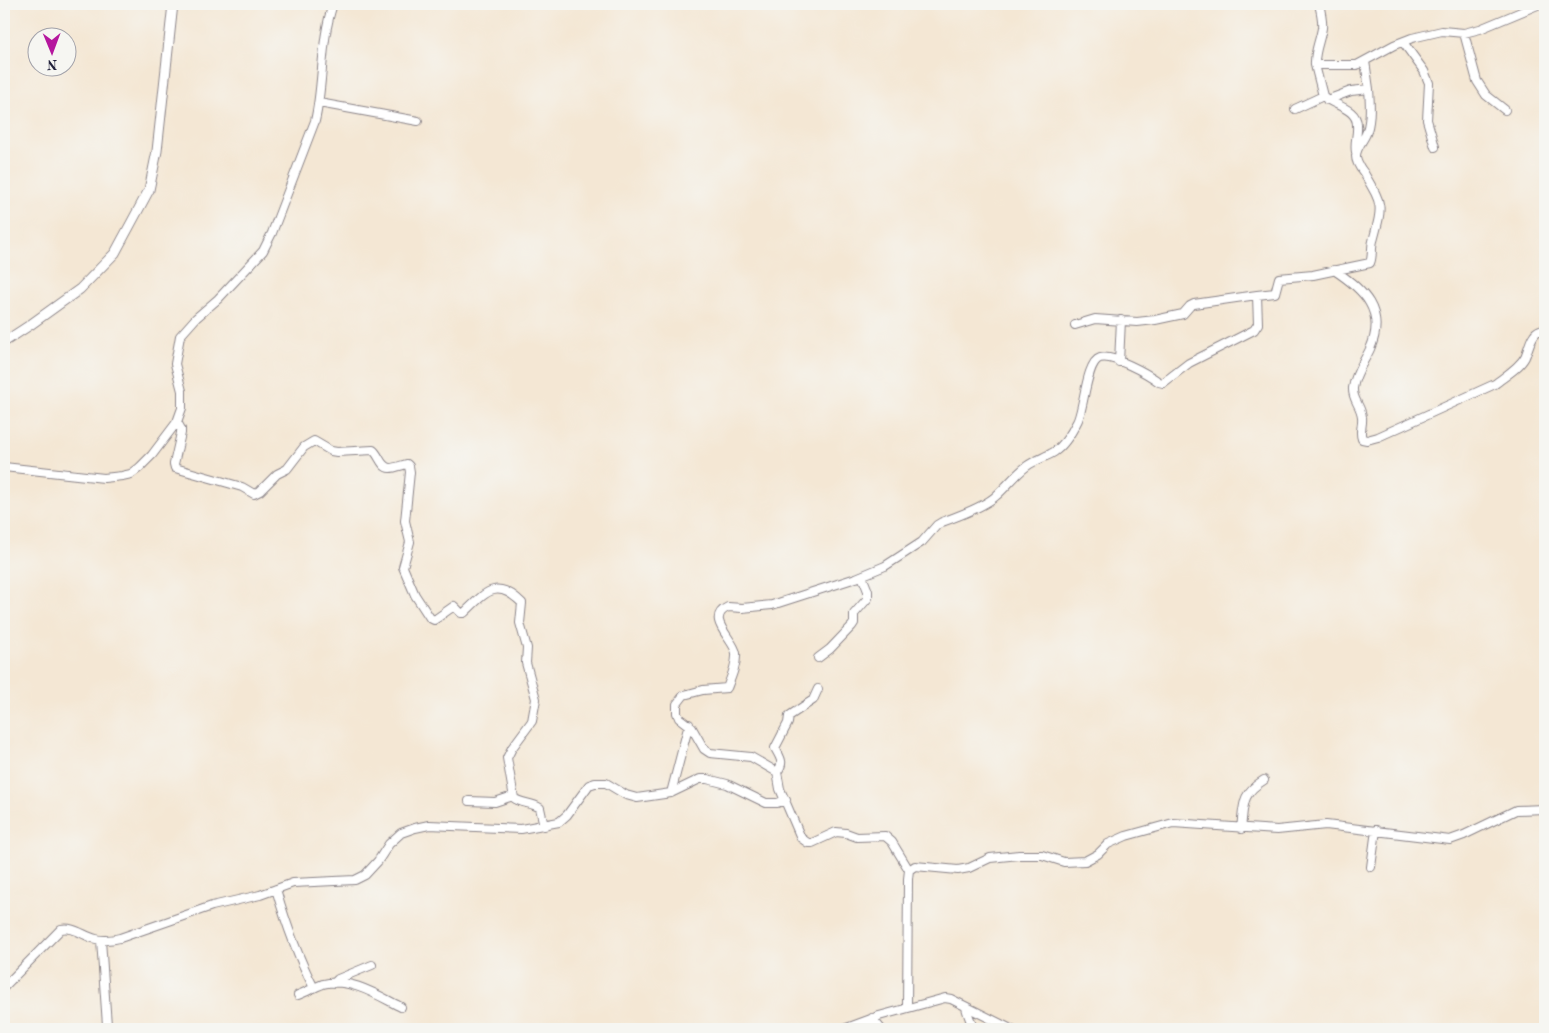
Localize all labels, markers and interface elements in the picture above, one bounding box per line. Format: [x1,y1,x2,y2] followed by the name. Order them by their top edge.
[28,28,78,78] north arrow
[46,57,58,71] text: N

